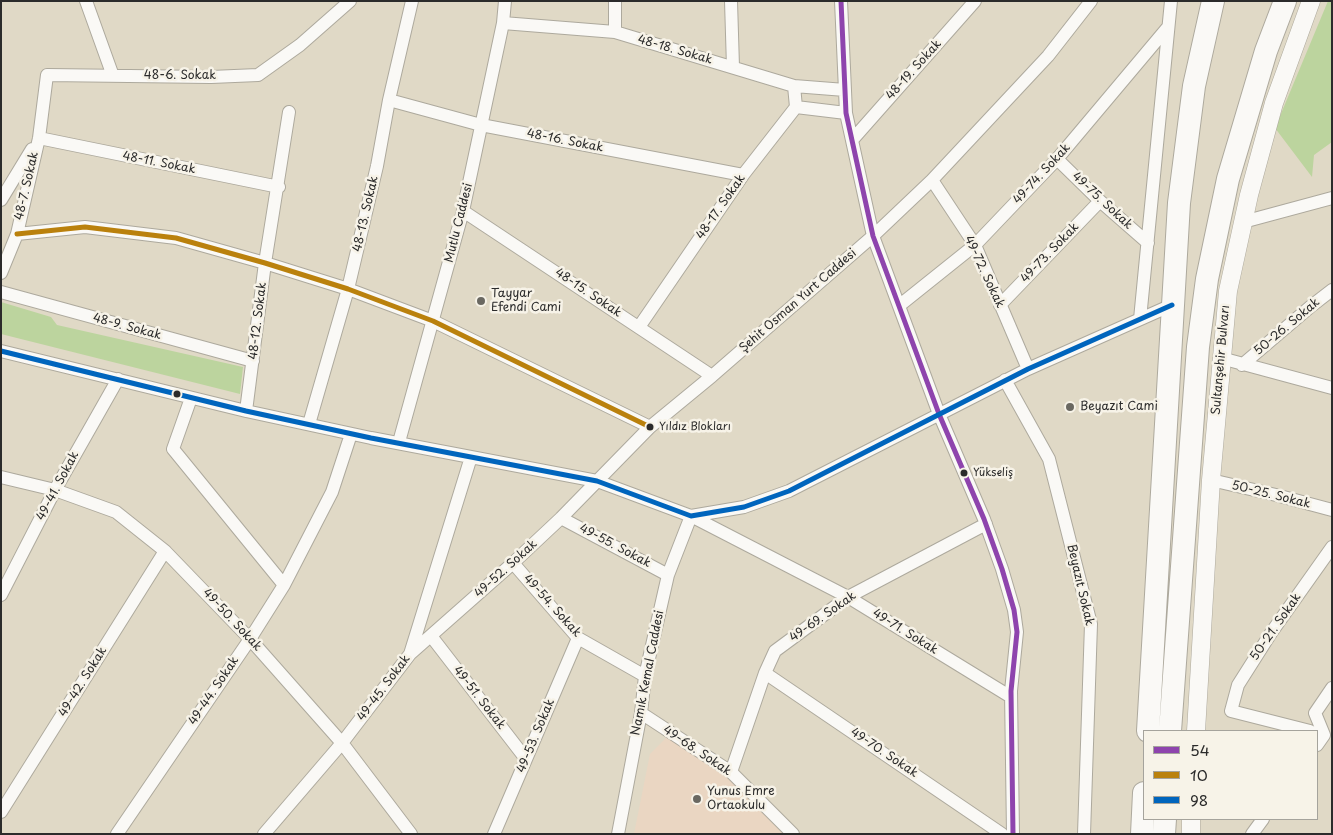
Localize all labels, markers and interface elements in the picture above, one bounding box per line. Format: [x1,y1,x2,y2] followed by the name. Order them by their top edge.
[636,32,714,68] street label: 48-18. Sokak
[883,37,945,103] street label: 48-19. Sokak
[144,69,216,83] street label: 48-6. Sokak
[525,127,605,155] street label: 48-16. Sokak
[1010,141,1074,207] street label: 49-74. Sokak
[121,149,197,177] street label: 48-11. Sokak
[12,150,42,222] street label: 48-7. Sokak
[1069,169,1135,233] street label: 49-75. Sokak
[693,172,749,242] street label: 48-17. Sokak
[350,175,382,253] street label: 48-13. Sokak
[442,182,476,264] street label: Mutlu Caddesi
[1018,220,1082,286] street label: 49-73. Sokak
[961,234,1007,310] street label: 49-72. Sokak
[736,246,860,356] street label: Şehit Osman Yurt Caddesi
[552,265,624,321] street label: 48-15. Sokak
[246,281,270,361] street label: 48-12. Sokak
[491,287,561,315] place label: Tayyar Efendi Cami
[475,295,487,307] marker: Tayyar Efendi Cami
[1251,295,1323,359] street label: 50-26. Sokak
[1209,304,1233,416] street label: Sultanşehir Bulvarı
[91,311,163,343] street label: 48-9. Sokak
[172,389,182,399] unlabelled marker
[1080,400,1158,414] place label: Beyazıt Cami
[1064,401,1076,413] marker: Beyazıt Cami
[659,420,731,434] place label: Yıldız Blokları
[645,422,655,432] marker: Yıldız Blokları
[34,449,82,523] street label: 49-41. Sokak
[973,466,1013,480] place label: Yükseliş
[959,468,969,478] marker: Yükseliş
[1230,478,1312,512] street label: 50-25. Sokak
[577,521,653,571] street label: 49-55. Sokak
[472,537,540,601] street label: 49-52. Sokak
[1064,543,1096,627] street label: Beyazıt Sokak
[520,572,584,640] street label: 49-54. Sokak
[200,586,264,654] street label: 49-50. Sokak
[787,589,859,645] street label: 49-69. Sokak
[1248,591,1304,663] street label: 50-21. Sokak
[870,606,940,658] street label: 49-71. Sokak
[629,609,667,737] street label: Namık Kemal Caddesi
[56,644,110,720] street label: 49-42. Sokak
[354,652,414,724] street label: 49-45. Sokak
[186,654,242,728] street label: 49-44. Sokak
[450,663,508,733] street label: 49-51. Sokak
[514,697,558,775] street label: 49-53. Sokak
[660,723,734,779] street label: 49-68. Sokak
[847,725,921,781] street label: 49-70. Sokak
[1143,730,1318,820] legend
[1190,738,1210,761] text: 54
[1190,763,1208,786] text: 10
[707,785,775,813] place label: Yunus Emre Ortaokulu
[1190,788,1208,811] text: 98
[691,793,703,805] marker: Yunus Emre Ortaokulu

